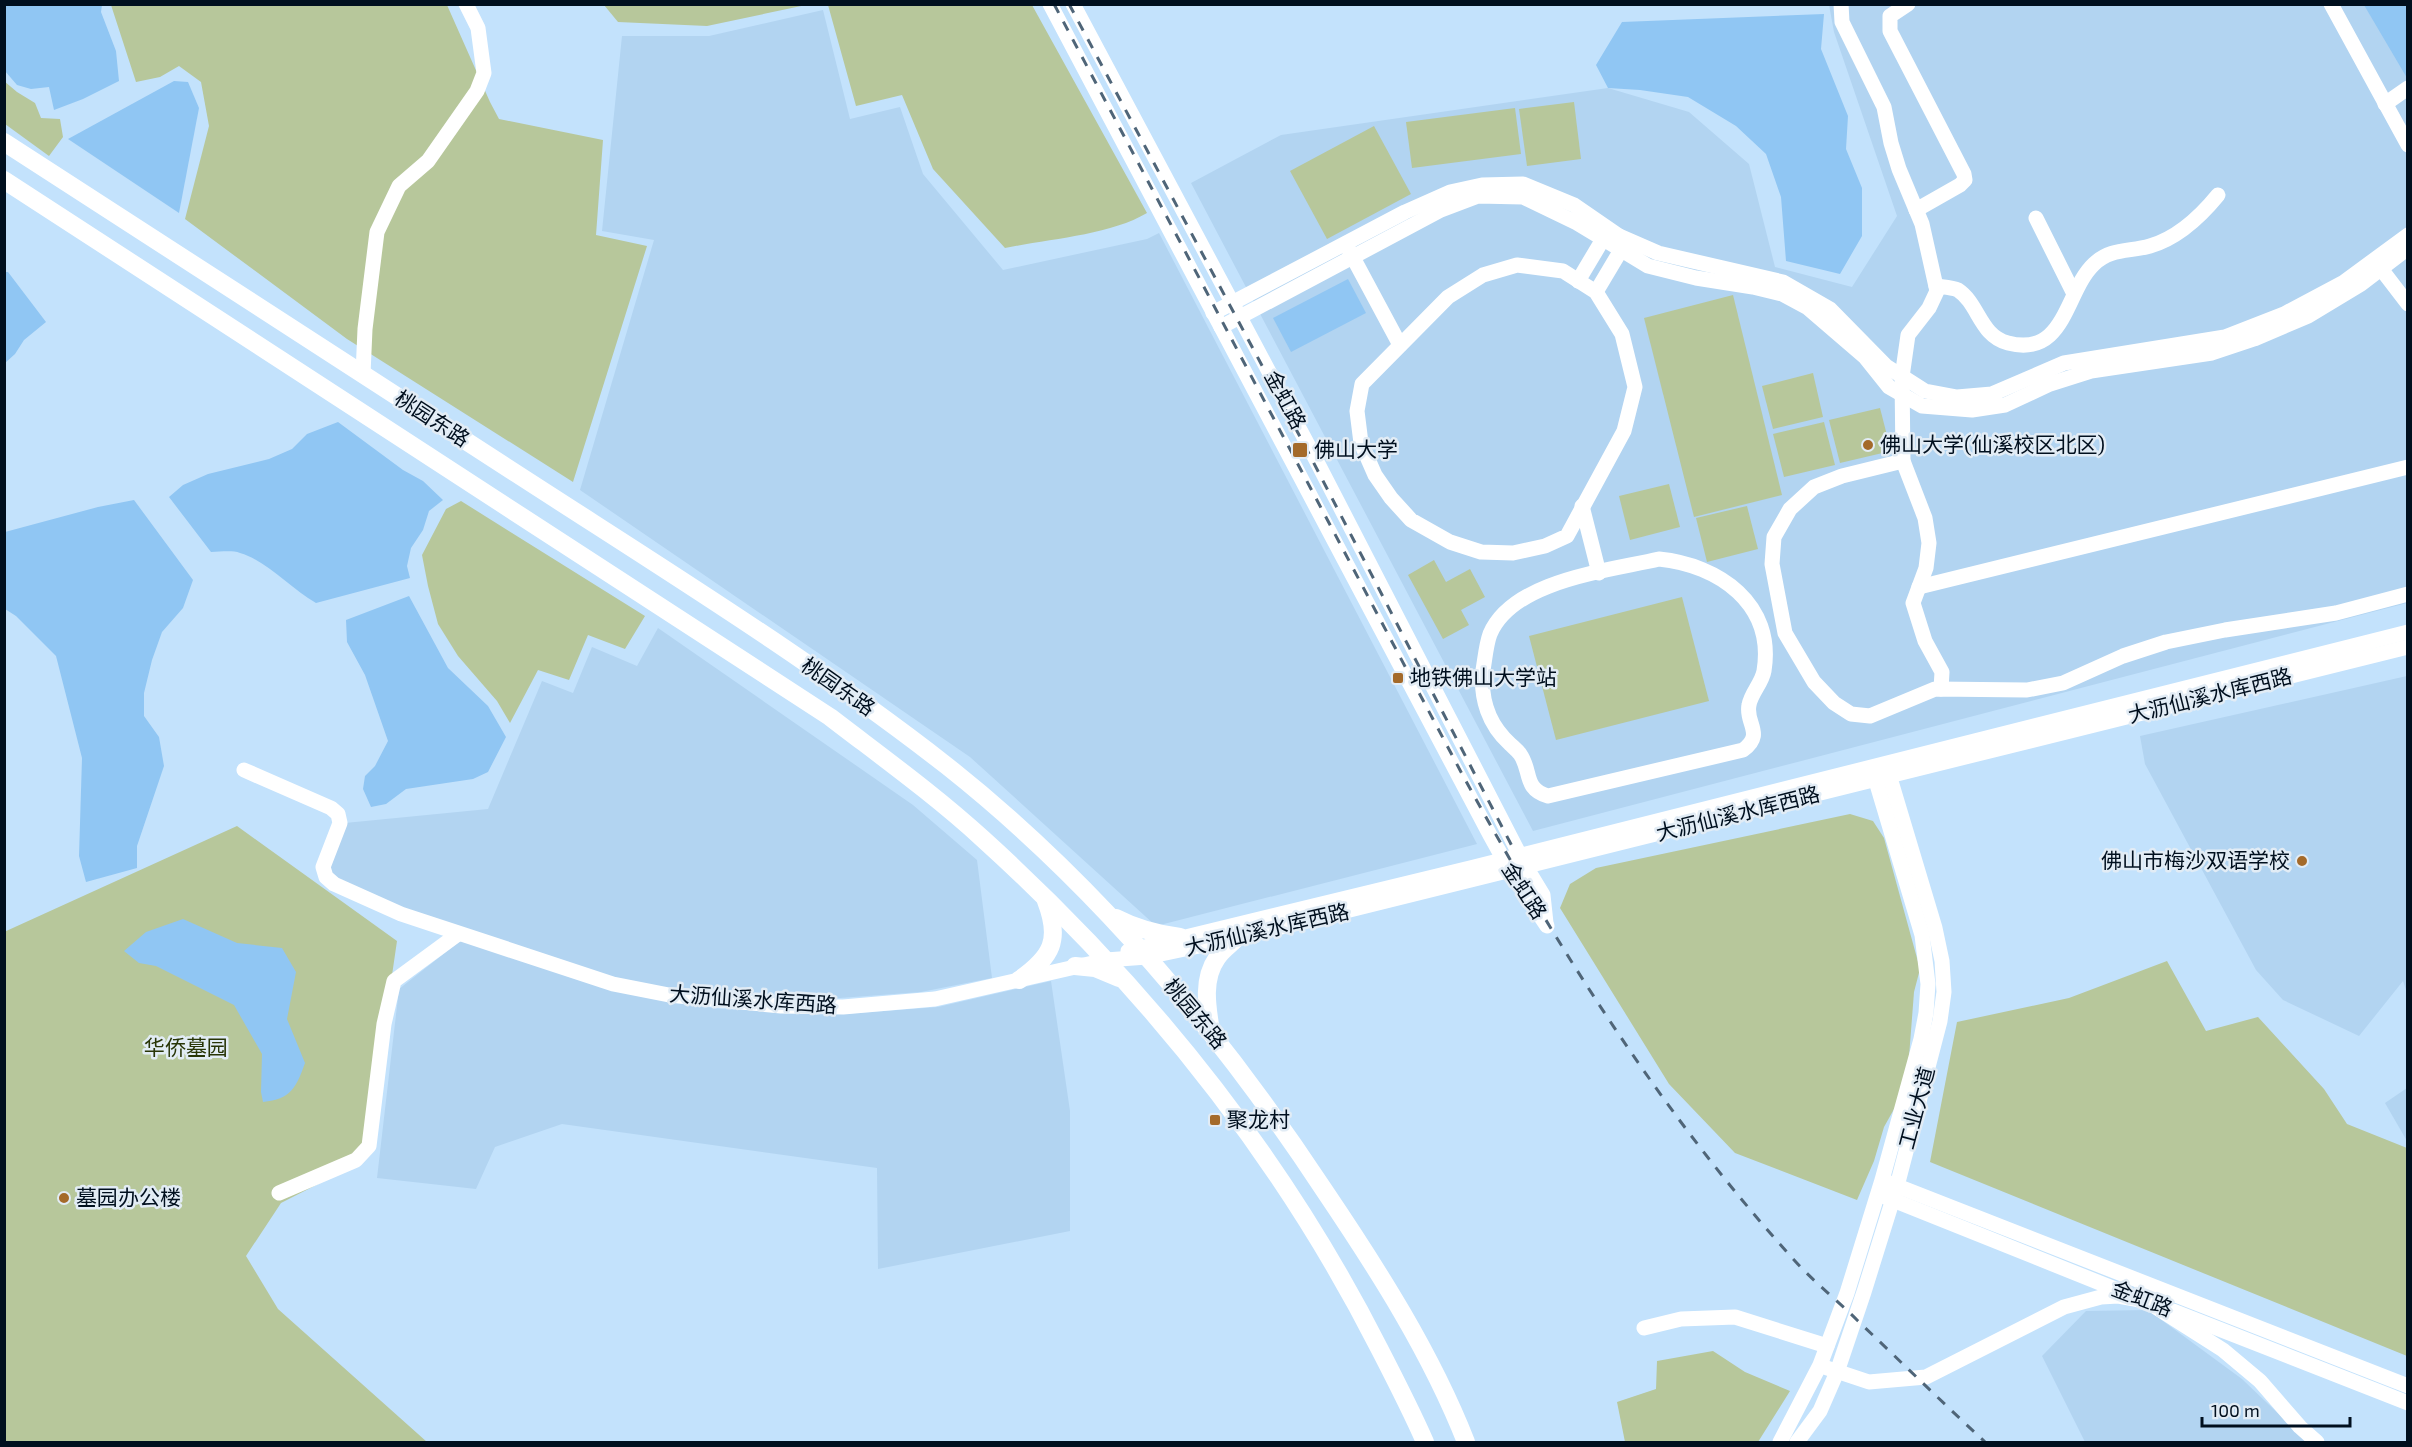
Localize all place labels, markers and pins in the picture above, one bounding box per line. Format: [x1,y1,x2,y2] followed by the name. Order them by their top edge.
[1880,431,2105,456] place label: 佛山大学(仙溪校区北区)
[1314,436,1398,461] place label: 佛山大学
[1861,438,1875,452] marker: 佛山大学(仙溪校区北区)
[1291,441,1309,459] marker: 佛山大学
[1410,664,1557,689] place label: 地铁佛山大学站
[1391,671,1405,685] marker: 地铁佛山大学站
[2101,847,2290,872] place label: 佛山市梅沙双语学校
[2295,854,2309,868] marker: 佛山市梅沙双语学校
[1227,1106,1290,1131] place label: 聚龙村
[1208,1113,1222,1127] marker: 聚龙村
[76,1184,181,1209] place label: 墓园办公楼
[57,1191,71,1205] marker: 墓园办公楼

